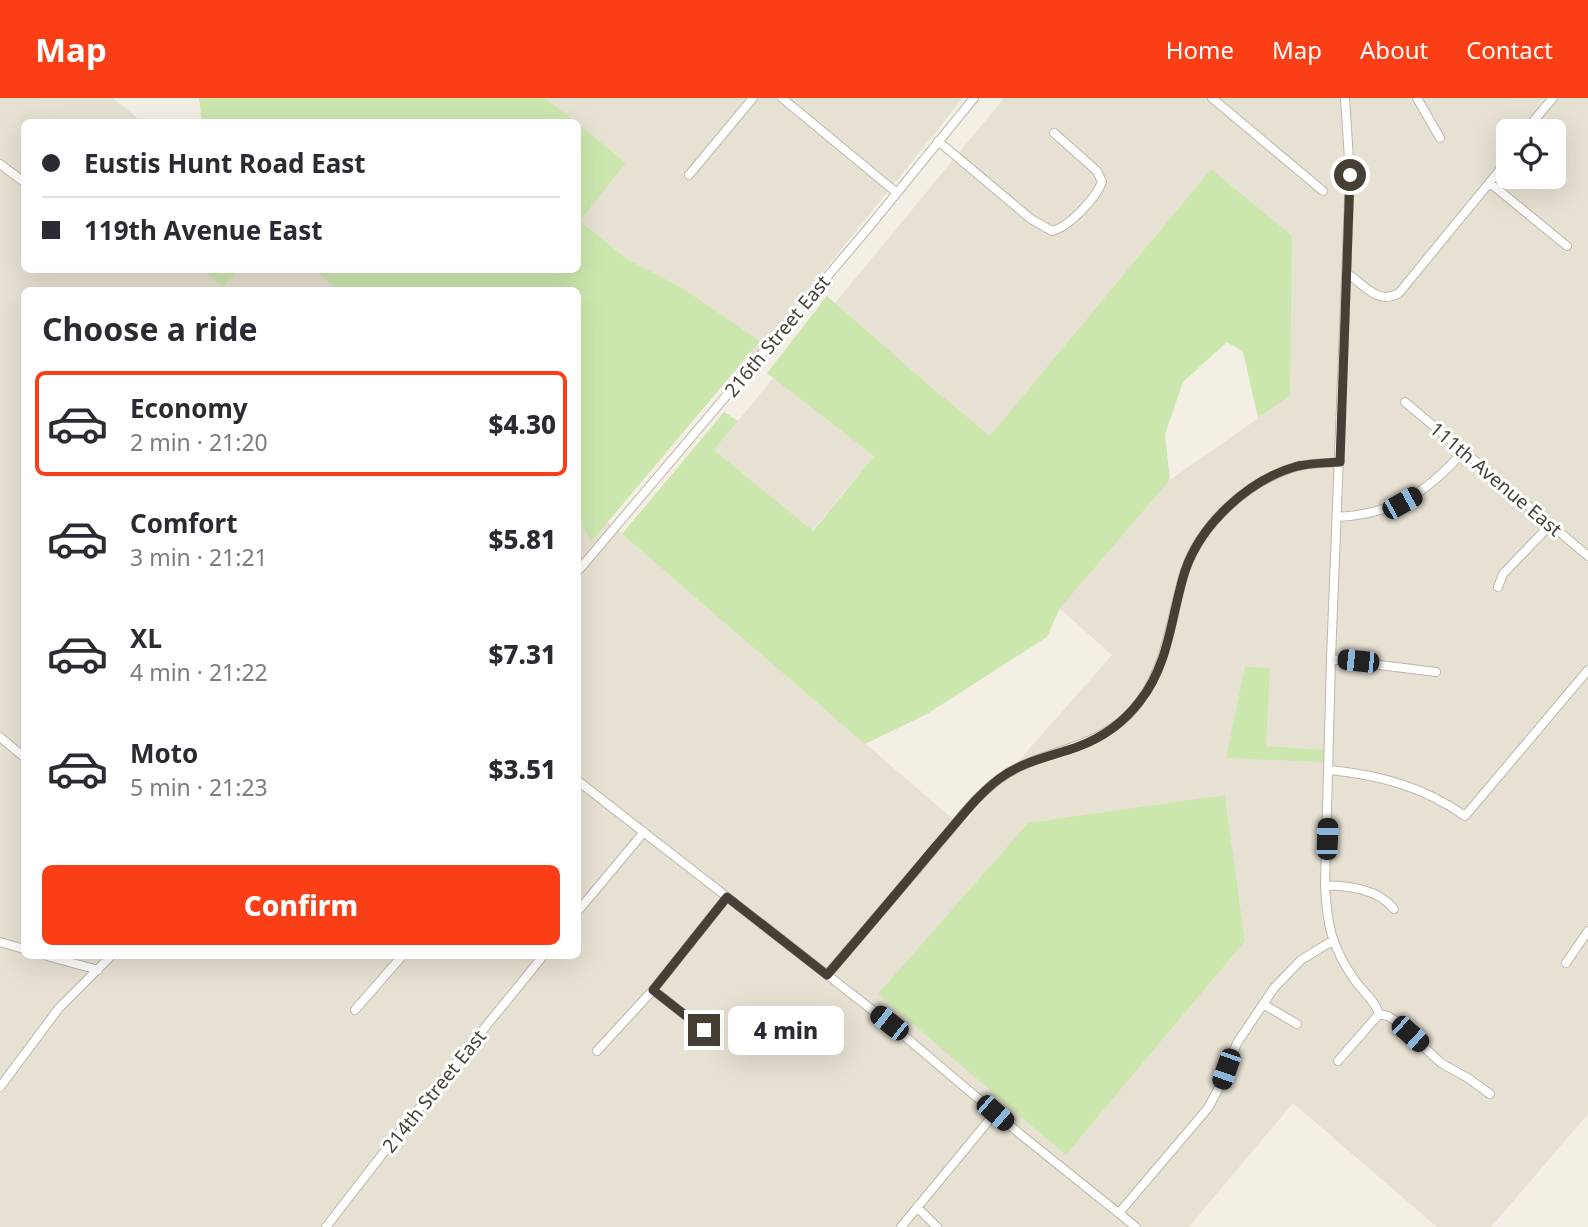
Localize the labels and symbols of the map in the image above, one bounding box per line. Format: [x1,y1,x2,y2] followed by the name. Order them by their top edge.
[1334,159,1366,191] route start
[718,270,836,402] street label: 216th Street East
[1424,416,1568,542] street label: 111th Avenue East
[1379,484,1426,522] car
[1337,648,1380,674] car
[1316,818,1339,860] car
[866,1002,913,1044] car
[728,1006,844,1054] callout: 4 min
[1388,1012,1433,1056] car
[688,1014,720,1046] route end
[376,1024,492,1158] street label: 214th Street East
[1210,1046,1243,1092] car
[973,1091,1018,1135] car

